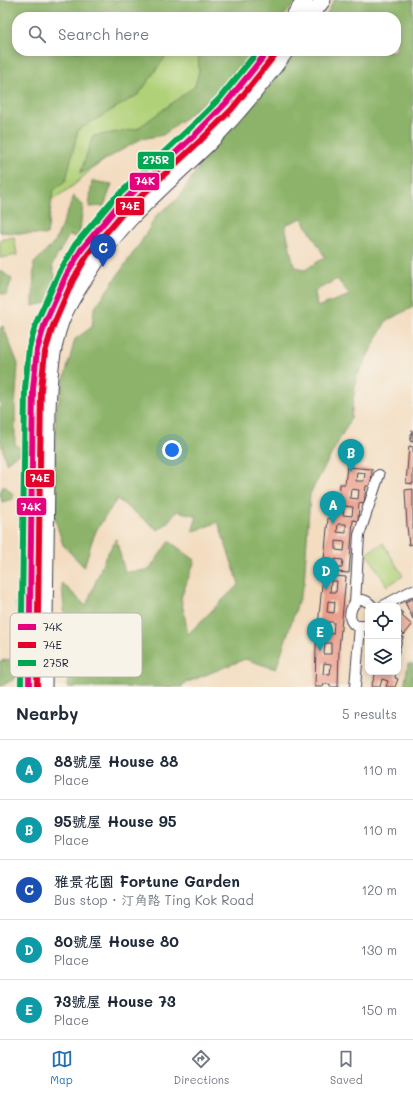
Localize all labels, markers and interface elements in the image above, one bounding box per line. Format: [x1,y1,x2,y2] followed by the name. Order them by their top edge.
[12,12,401,56] search box
[26,23,48,45] icon: search
[58,24,149,44] text: Search here
[137,151,175,170] line badge: 275R
[143,152,170,167] text: 275R
[129,172,160,191] line badge: 74K
[135,173,155,188] text: 74K
[115,197,145,216] line badge: 74E
[120,198,140,213] text: 74E
[90,234,116,267] pin: C
[338,439,364,472] pin: B
[162,440,182,460] your location
[25,469,55,488] line badge: 74E
[30,470,50,485] text: 74E
[320,491,346,524] pin: A
[16,497,47,516] line badge: 74K
[21,499,41,514] text: 74K
[313,557,339,590] pin: D
[365,603,401,675] map controls
[365,603,401,639] button: locate
[10,613,142,677] legend
[307,618,333,651] pin: E
[43,619,63,634] text: 74K
[43,637,62,652] text: 74E
[365,639,401,675] button: layers
[43,655,69,670] text: 275R
[16,702,78,724] text: Nearby
[342,705,397,722] text: 5 results
[54,751,178,771] text: 88號屋 House 88
[24,761,34,778] text: A
[363,761,397,778] text: 110 m
[54,771,89,788] text: Place
[54,811,177,831] text: 95號屋 House 95
[25,821,33,838] text: B
[363,821,397,838] text: 110 m
[54,831,89,848] text: Place
[54,871,240,891] text: 雅景花園 Fortune Garden
[24,881,34,898] text: C
[361,881,397,898] text: 120 m
[54,891,254,908] text: Bus stop · 汀角路 Ting Kok Road
[54,931,179,951] text: 80號屋 House 80
[24,941,34,958] text: D
[361,941,397,958] text: 130 m
[54,951,89,968] text: Place
[54,991,176,1011] text: 73號屋 House 73
[25,1001,33,1018] text: E
[361,1001,397,1018] text: 150 m
[54,1011,89,1028] text: Place
[50,1048,73,1087] tab: Map
[173,1048,229,1087] tab: Directions
[330,1048,363,1087] tab: Saved

